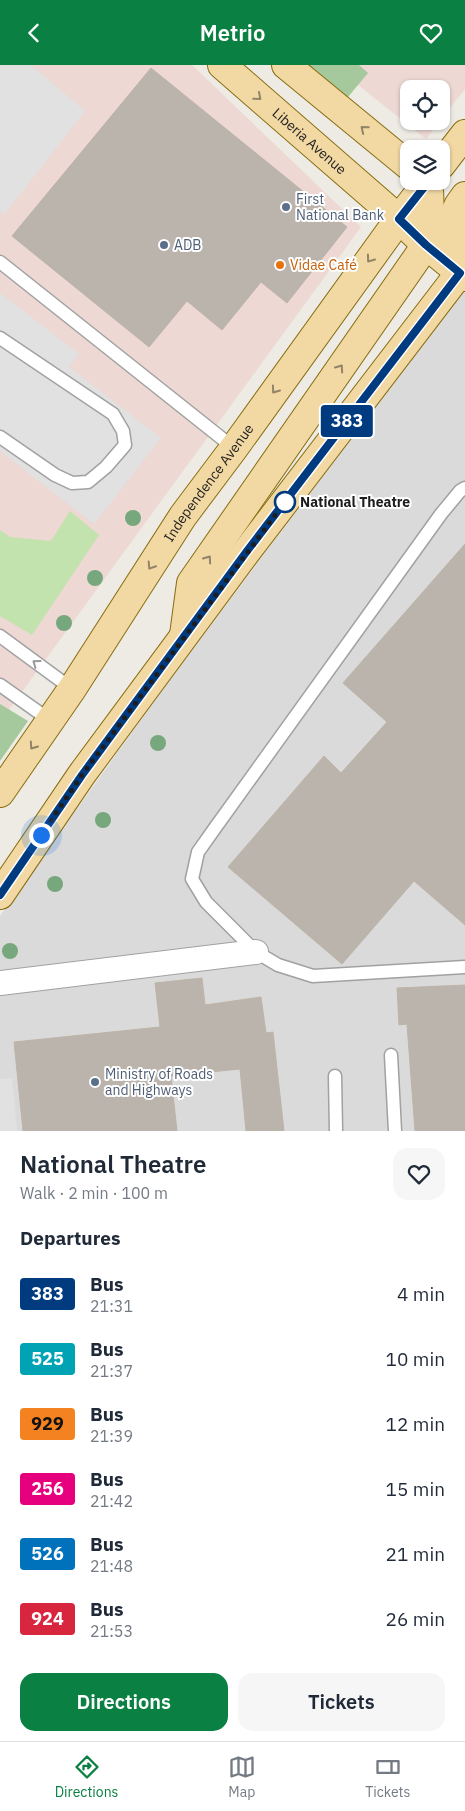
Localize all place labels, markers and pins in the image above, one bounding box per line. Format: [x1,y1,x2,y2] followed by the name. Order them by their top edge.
[296,190,385,224] place label: First National Bank
[280,201,292,213] marker: First National Bank
[174,236,202,254] place label: ADB
[158,239,170,251] marker: ADB
[290,256,357,274] place label: Vidae Café
[274,259,286,271] marker: Vidae Café
[274,491,296,513] marker: National Theatre
[300,493,410,511] place label: National Theatre
[105,1065,213,1099] place label: Ministry of Roads and Highways
[89,1076,101,1088] marker: Ministry of Roads and Highways

